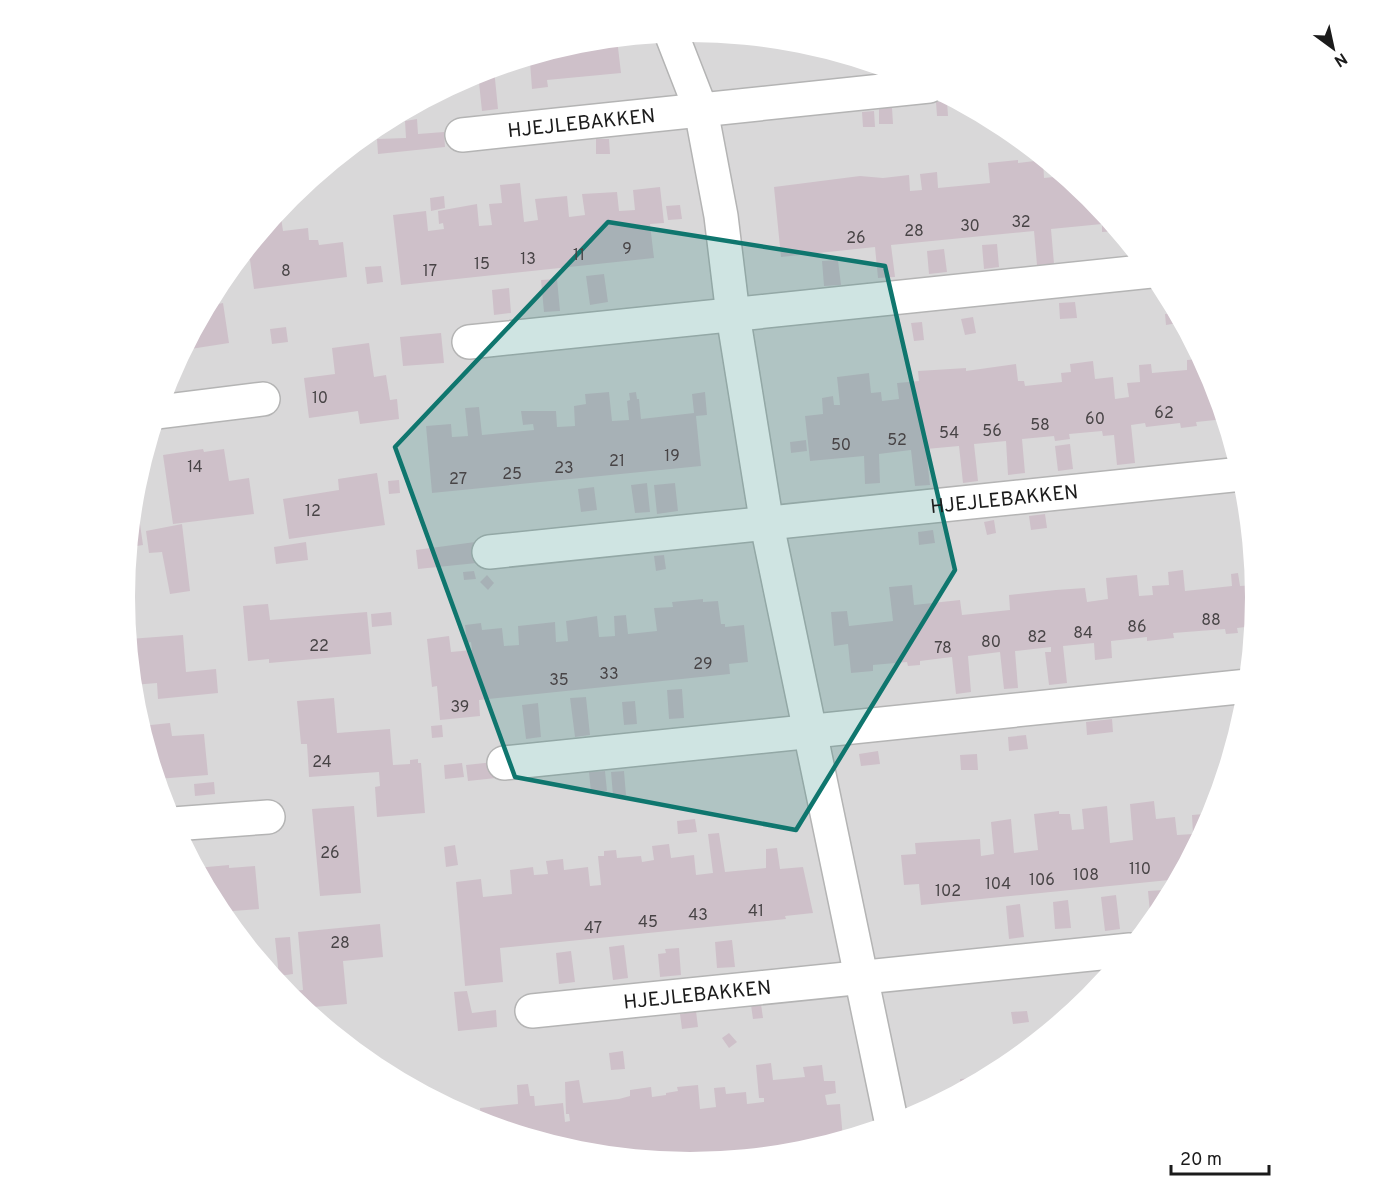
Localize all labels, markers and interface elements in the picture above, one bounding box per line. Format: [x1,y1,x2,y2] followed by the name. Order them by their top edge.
[1303,18,1363,78] north arrow
[1330,47,1350,70] text: N
[506,104,657,145] street label: HJEJLEBAKKEN
[1011,213,1031,233] house number: 32
[960,217,980,237] house number: 30
[904,222,924,242] house number: 28
[846,229,866,249] house number: 26
[622,240,632,260] house number: 9
[573,246,585,266] house number: 11
[520,250,536,270] house number: 13
[474,255,490,275] house number: 15
[281,262,291,282] house number: 8
[423,262,437,282] house number: 17
[312,389,328,409] house number: 10
[1154,404,1174,424] house number: 62
[1085,410,1105,430] house number: 60
[1030,416,1050,436] house number: 58
[982,422,1002,442] house number: 56
[939,424,959,444] house number: 54
[887,431,907,451] house number: 52
[831,436,851,456] house number: 50
[664,447,680,467] house number: 19
[609,452,625,472] house number: 21
[187,458,203,478] house number: 14
[554,459,574,479] house number: 23
[502,465,522,485] house number: 25
[449,470,467,490] house number: 27
[929,480,1080,521] street label: HJEJLEBAKKEN
[305,502,321,522] house number: 12
[1201,611,1221,631] house number: 88
[1127,618,1147,638] house number: 86
[1073,624,1093,644] house number: 84
[1027,628,1047,648] house number: 82
[981,633,1001,653] house number: 80
[309,637,329,657] house number: 22
[934,639,952,659] house number: 78
[693,655,713,675] house number: 29
[599,665,619,685] house number: 33
[549,671,569,691] house number: 35
[451,698,469,718] house number: 39
[312,753,332,773] house number: 24
[320,844,340,864] house number: 26
[1129,860,1151,880] house number: 110
[1073,866,1099,886] house number: 108
[1029,871,1055,891] house number: 106
[985,875,1011,895] house number: 104
[935,882,961,902] house number: 102
[748,902,764,922] house number: 41
[688,906,708,926] house number: 43
[638,913,658,933] house number: 45
[584,919,602,939] house number: 47
[330,934,350,954] house number: 28
[622,976,773,1017] street label: HJEJLEBAKKEN
[1171,1138,1268,1176] scale bar
[1180,1149,1222,1172] text: 20 m

